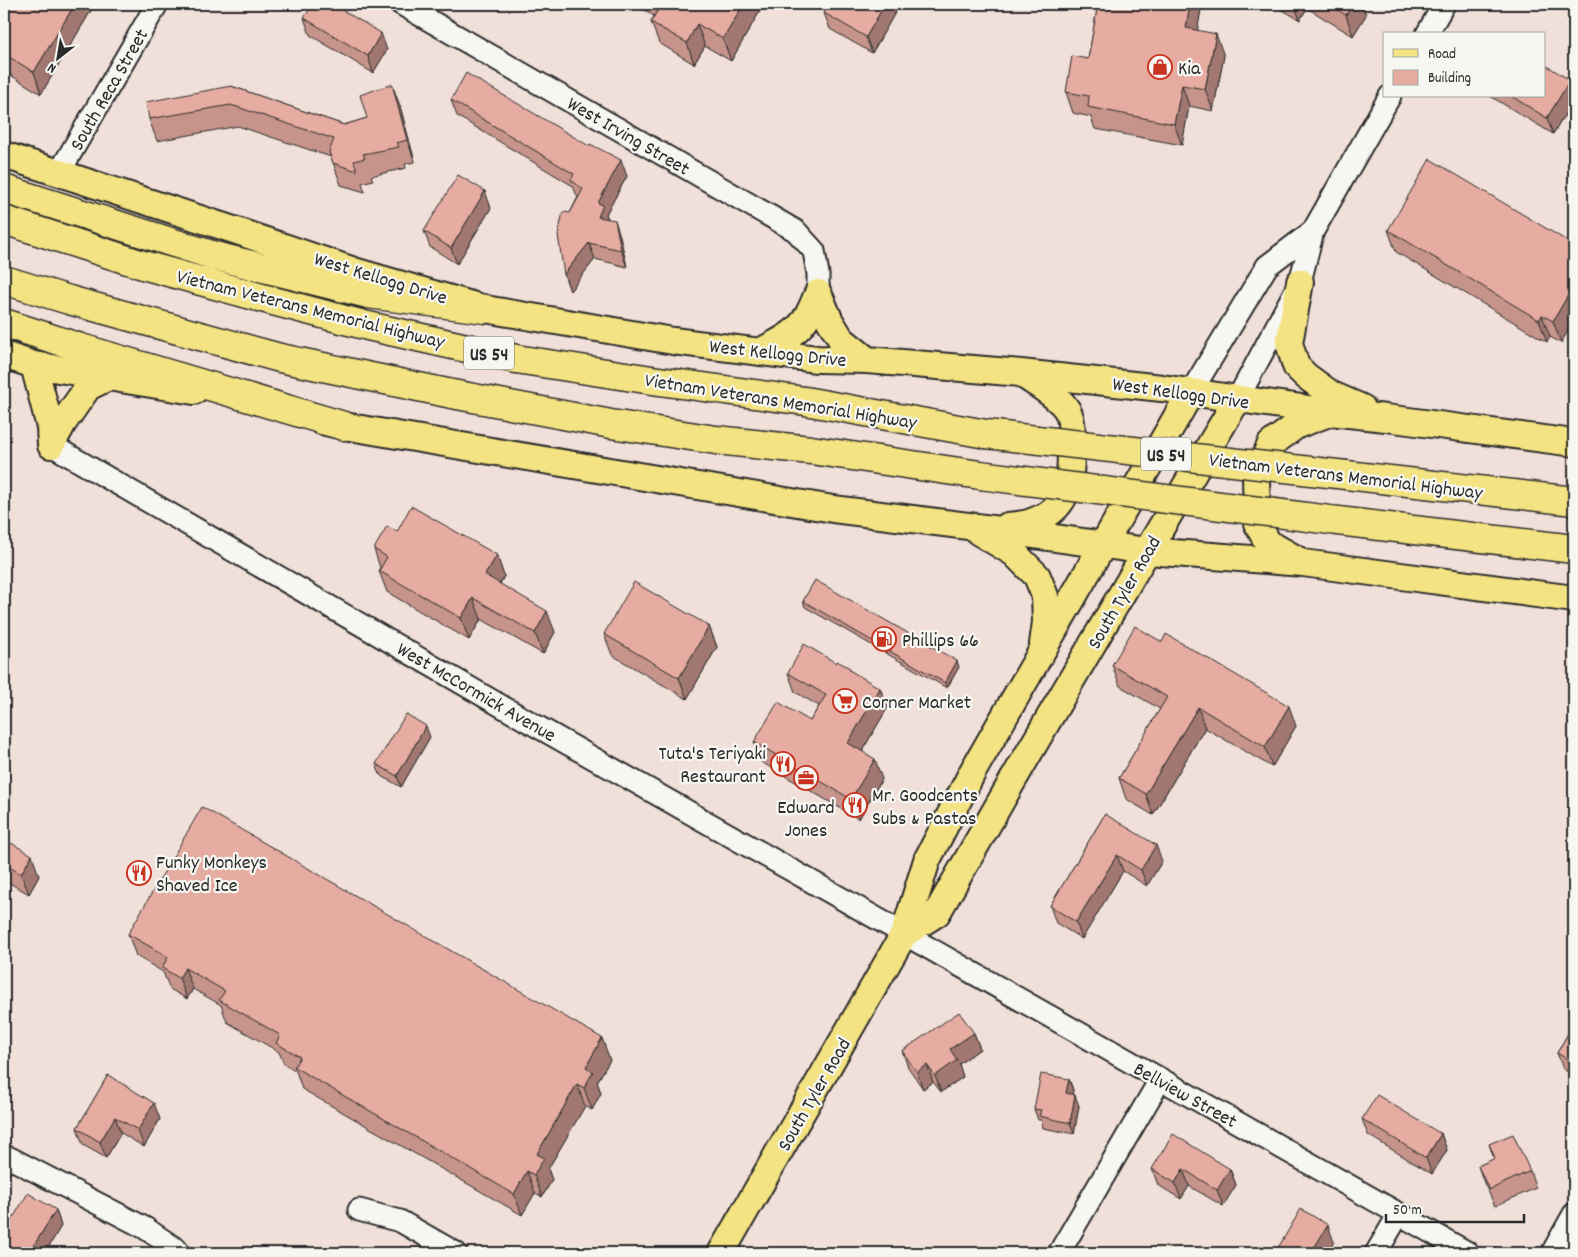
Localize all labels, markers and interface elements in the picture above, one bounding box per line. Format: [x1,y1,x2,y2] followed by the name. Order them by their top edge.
[64,24,157,157] street label: South Reca Street
[32,32,82,82] north arrow
[1383,32,1546,98] legend
[1428,44,1456,66] text: Road
[1147,54,1173,80] shop icon: Kia
[1178,56,1201,84] place label: Kia
[44,57,60,78] text: N
[1428,68,1471,90] text: Building
[561,91,694,184] street label: West Irving Street
[310,246,450,313] street label: West Kellogg Drive
[173,264,448,358] street label: Vietnam Veterans Memorial Highway
[708,334,848,376] street label: West Kellogg Drive
[464,336,514,369] road number: US 54
[642,368,920,438] street label: Vietnam Veterans Memorial Highway
[1110,372,1251,418] street label: West Kellogg Drive
[1141,438,1191,470] road number: US 54
[1207,447,1485,509] street label: Vietnam Veterans Memorial Highway
[1082,532,1169,655] street label: South Tyler Road
[871,626,897,652] fuel station icon: Phillips 66
[902,628,979,656] place label: Phillips 66
[391,637,560,751] street label: West McCormick Avenue
[832,688,858,714] supermarket icon: Corner Market
[862,690,971,718] place label: Corner Market
[658,741,766,792] place label: Tuta's Teriyaki Restaurant
[770,751,796,777] restaurant icon: Tuta's Teriyaki Restaurant
[793,765,819,791] office icon: Edward Jones
[872,783,978,834] place label: Mr. Goodcents Subs & Pastas
[842,792,868,818] restaurant icon: Mr. Goodcents Subs & Pastas
[777,795,835,846] place label: Edward Jones
[156,850,267,901] place label: Funky Monkeys Shaved Ice
[126,860,152,886] restaurant icon: Funky Monkeys Shaved Ice
[772,1034,859,1157] street label: South Tyler Road
[1128,1057,1241,1137] street label: Bellview Street
[1386,1192,1523,1224] scale bar
[1393,1200,1422,1222] text: 50 m

